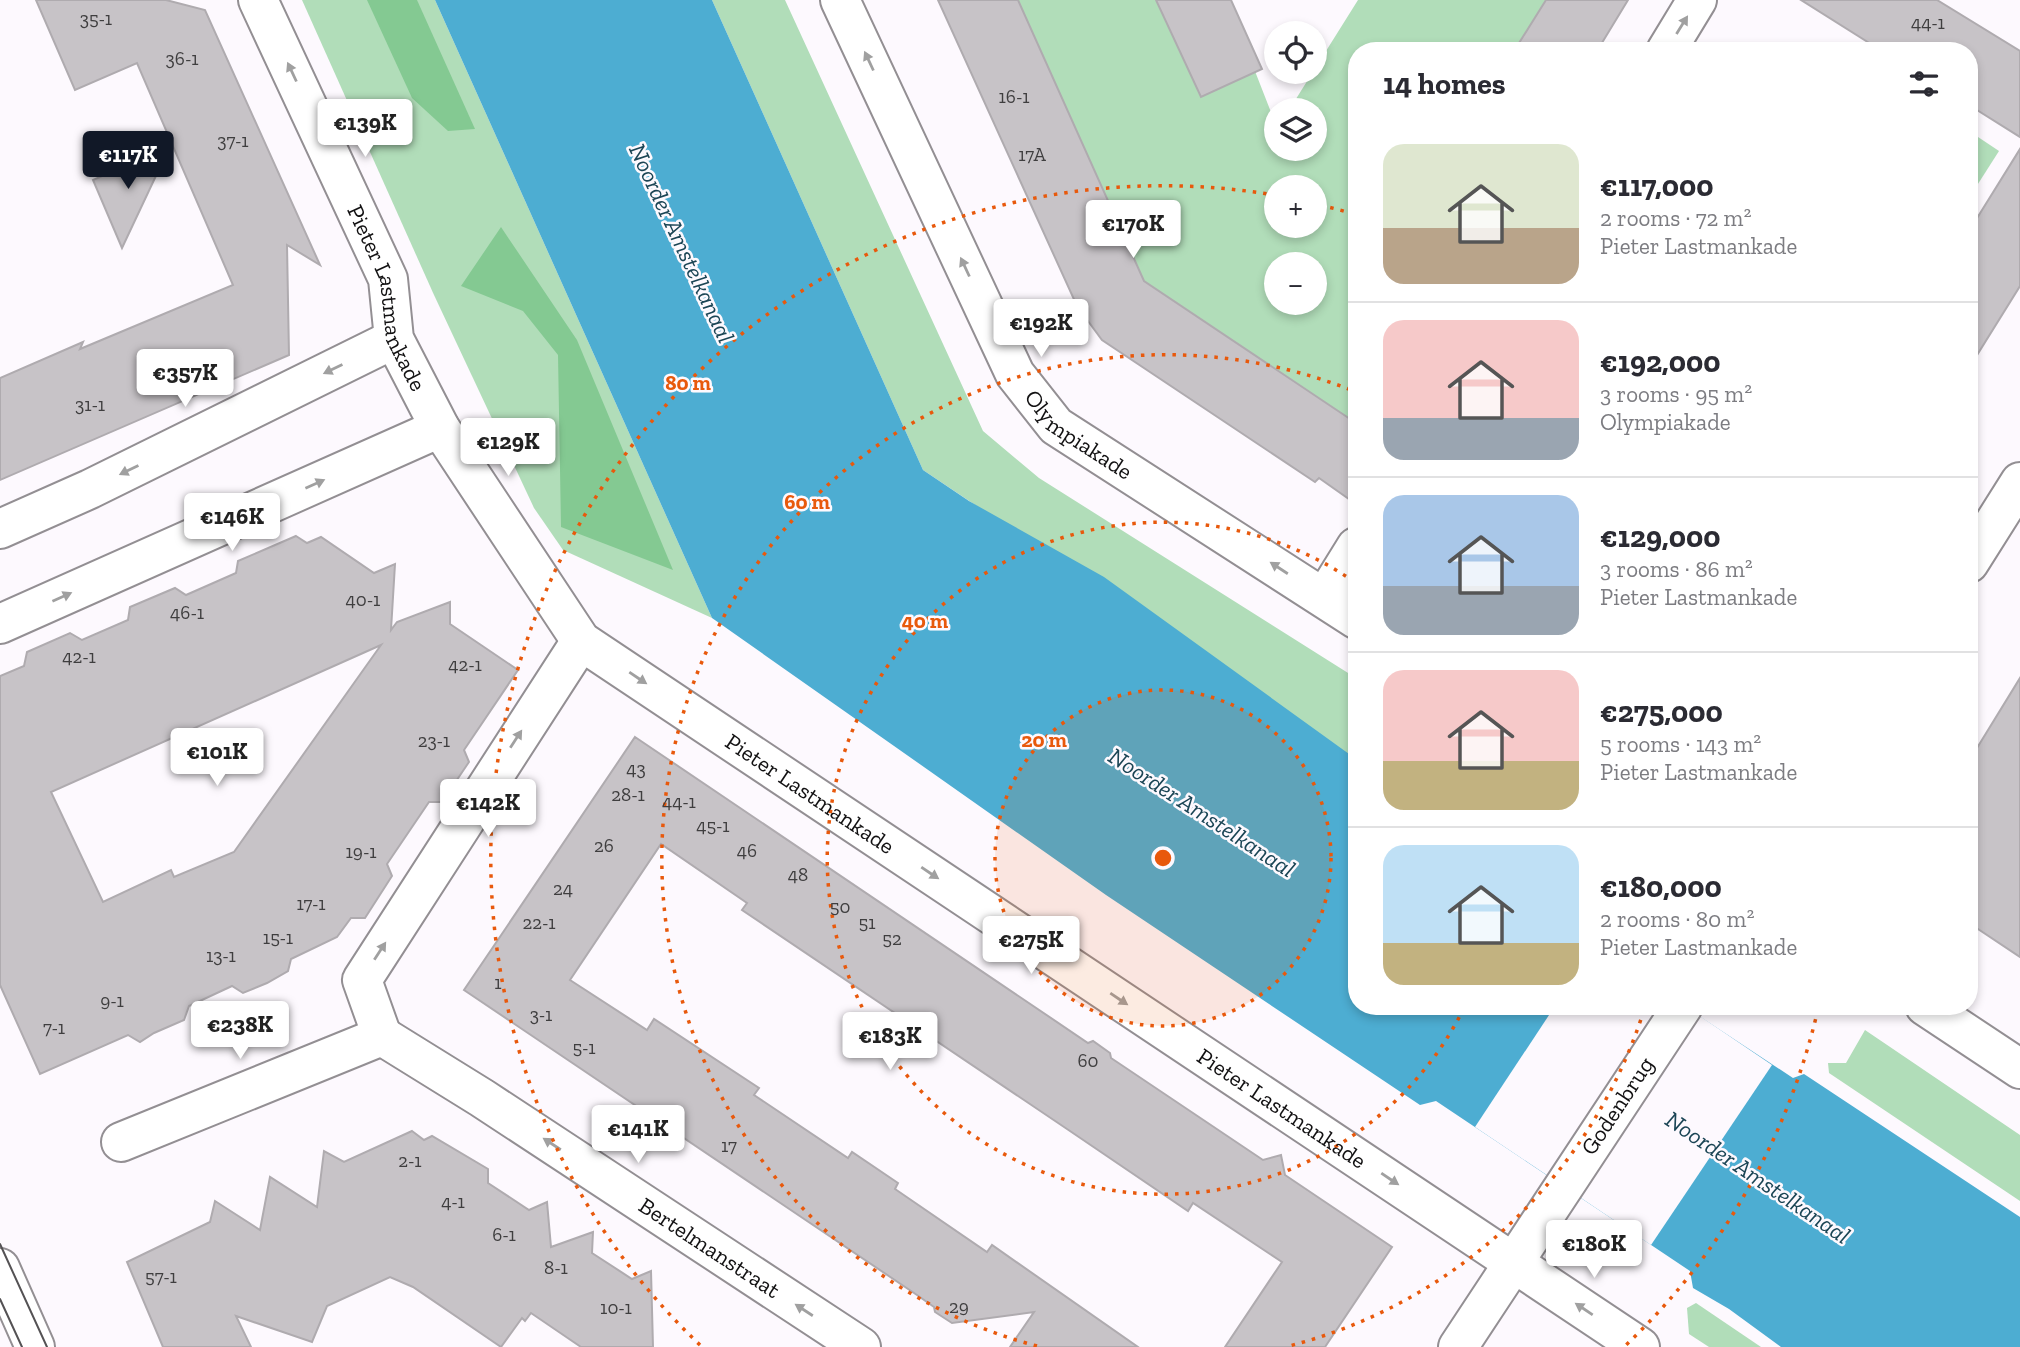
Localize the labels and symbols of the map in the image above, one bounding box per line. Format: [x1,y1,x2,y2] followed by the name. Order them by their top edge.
[80,7,112,30] house number: 35-1
[1911,11,1945,34] house number: 44-1
[1675,16,1688,35] one-way arrow
[166,47,198,70] house number: 36-1
[863,51,875,71] one-way arrow
[286,62,297,82] one-way arrow
[999,85,1029,108] house number: 16-1
[316,100,414,159] pin: €139K
[217,129,249,152] house number: 37-1
[79,132,177,191] pin: €117K
[623,139,741,347] water label: Noorder Amstelkanaal
[1018,143,1046,166] house number: 17A
[341,200,432,396] street label: Pieter Lastmankade
[1084,201,1182,260] pin: €170K
[960,257,971,277] one-way arrow
[992,300,1090,359] pin: €192K
[136,350,234,409] pin: €357K
[323,364,343,375] one-way arrow
[665,370,711,395] text: 80 m
[1019,384,1138,486] street label: Olympiakade
[75,393,105,416] house number: 31-1
[459,419,557,478] pin: €129K
[119,465,139,476] one-way arrow
[305,478,325,490] one-way arrow
[784,489,830,514] text: 60 m
[183,494,281,553] pin: €146K
[1270,561,1288,575] one-way arrow
[346,588,380,611] house number: 40-1
[52,591,73,602] one-way arrow
[170,601,204,624] house number: 46-1
[902,608,949,633] text: 40 m
[62,645,96,668] house number: 42-1
[448,653,482,676] house number: 42-1
[628,672,648,685] one-way arrow
[720,727,900,860] street label: Pieter Lastmankade
[1021,727,1067,752] text: 20 m
[168,728,266,788] pin: €101K
[418,729,450,752] house number: 23-1
[510,730,523,749] one-way arrow
[1103,741,1301,883] water label: Noorder Amstelkanaal
[626,757,646,780] house number: 43
[439,780,537,839] pin: €142K
[611,783,645,806] house number: 28-1
[662,790,696,813] house number: 44-1
[696,814,730,837] house number: 45-1
[594,834,614,857] house number: 26
[737,839,757,862] house number: 46
[346,840,376,863] house number: 19-1
[1151,846,1175,870] centre of rings
[788,863,808,886] house number: 48
[920,866,939,879] one-way arrow
[553,877,573,900] house number: 24
[296,892,326,915] house number: 17-1
[830,895,850,918] house number: 50
[522,911,556,934] house number: 22-1
[858,911,876,934] house number: 51
[982,916,1080,976] pin: €275K
[263,926,293,949] house number: 15-1
[882,927,902,950] house number: 52
[374,942,387,961] one-way arrow
[206,944,236,967] house number: 13-1
[494,971,502,994] house number: 1
[100,989,124,1012] house number: 9-1
[1109,992,1129,1005] one-way arrow
[191,1002,289,1061] pin: €238K
[530,1003,552,1026] house number: 3-1
[841,1012,939,1072] pin: €183K
[43,1016,65,1039] house number: 7-1
[572,1036,596,1059] house number: 5-1
[1192,1042,1372,1175] street label: Pieter Lastmankade
[1077,1049,1099,1072] house number: 60
[1575,1051,1660,1160] street label: Godenbrug
[1660,1104,1856,1250] water label: Noorder Amstelkanaal
[589,1106,687,1165] pin: €141K
[721,1134,737,1157] house number: 17
[543,1138,562,1151] one-way arrow
[398,1149,422,1172] house number: 2-1
[1381,1172,1399,1186] one-way arrow
[441,1190,465,1213] house number: 4-1
[634,1191,786,1304] street label: Bertelmanstraat
[1545,1220,1643,1280] pin: €180K
[492,1223,516,1246] house number: 6-1
[544,1256,568,1279] house number: 8-1
[145,1265,177,1288] house number: 57-1
[949,1295,969,1318] house number: 29
[600,1296,632,1319] house number: 10-1
[794,1303,814,1316] one-way arrow
[1574,1303,1593,1316] one-way arrow

